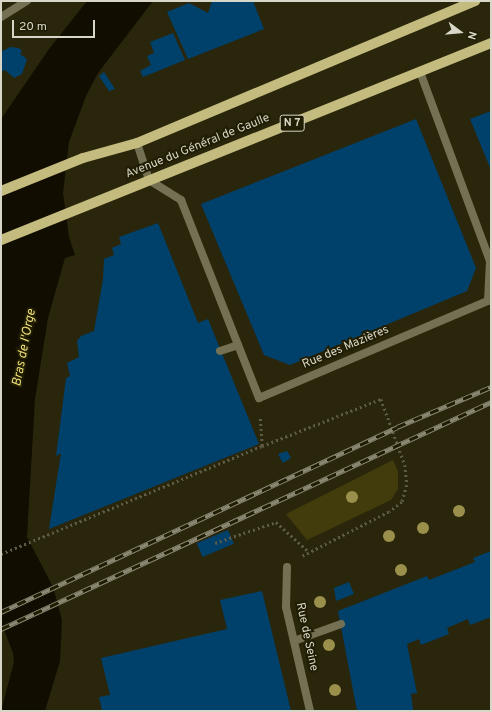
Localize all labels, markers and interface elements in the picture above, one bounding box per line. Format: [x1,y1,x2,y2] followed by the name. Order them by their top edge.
[14,12,97,38] scale bar
[440,12,480,52] north arrow
[19,19,47,35] text: 20 m
[464,30,479,41] text: N
[124,111,272,183] street label: Avenue du Général de Gaulle
[279,114,305,132] road number: N 7
[10,308,40,388] water label: Bras de l'Orge
[300,323,392,373] street label: Rue des Mazières
[292,601,320,673] street label: Rue de Seine

